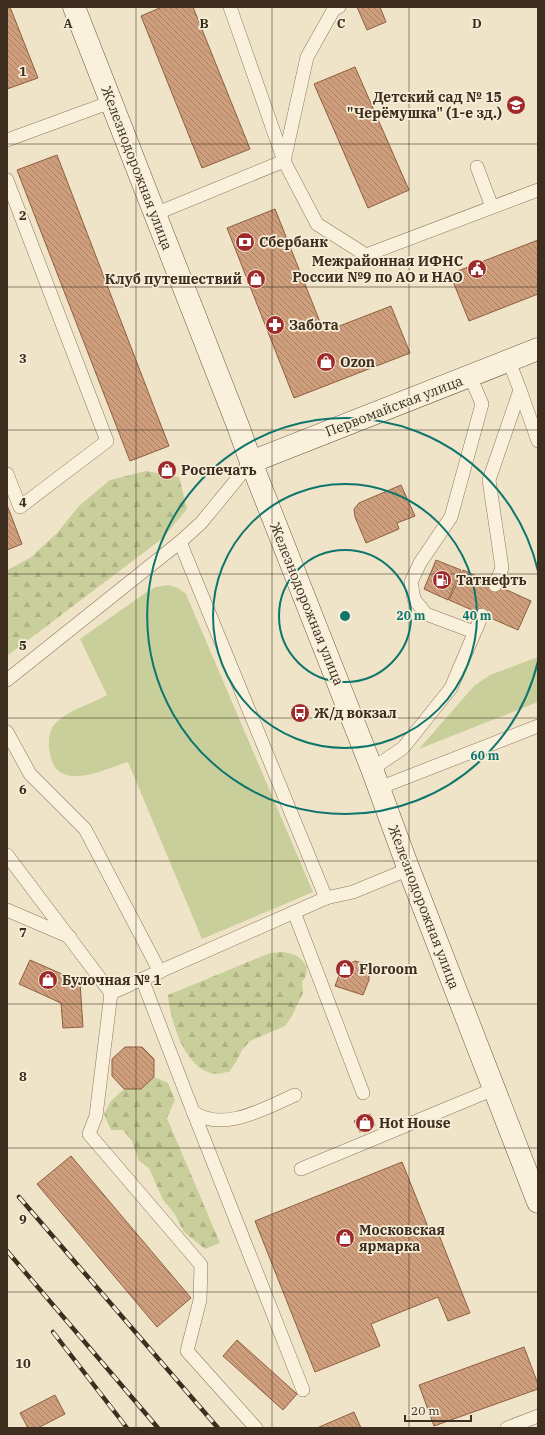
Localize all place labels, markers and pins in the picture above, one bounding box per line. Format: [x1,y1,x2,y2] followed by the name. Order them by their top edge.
[347,88,502,122] place label: Детский сад № 15 "Черёмушка" (1-е зд.)
[505,94,527,116] school or university icon: Детский сад № 15 "Черёмушка" (1-е зд.)
[234,231,256,253] bank icon: Сбербанк
[259,233,328,251] place label: Сбербанк
[292,252,463,286] place label: Межрайонная ИФНС России №9 по АО и НАО
[466,258,488,280] public building icon: Межрайонная ИФНС России №9 по АО и НАО
[245,268,267,290] shop icon: Клуб путешествий
[105,270,242,288] place label: Клуб путешествий
[264,314,286,336] pharmacy icon: Забота
[289,316,339,334] place label: Забота
[315,351,337,373] shop icon: Ozon
[340,353,375,371] place label: Ozon
[156,459,178,481] shop icon: Роспечать
[181,461,257,479] place label: Роспечать
[431,569,453,591] fuel station icon: Татнефть
[456,571,527,589] place label: Татнефть
[338,609,352,623] centre of rings
[289,702,311,724] bus stop icon: Ж/д вокзал
[314,704,397,722] place label: Ж/д вокзал
[334,958,356,980] shop icon: Floroom
[359,960,418,978] place label: Floroom
[37,969,59,991] shop icon: Булочная № 1
[62,971,162,989] place label: Булочная № 1
[354,1112,376,1134] shop icon: Hot House
[379,1114,451,1132] place label: Hot House
[359,1221,445,1255] place label: Московская ярмарка
[334,1227,356,1249] shop icon: Московская ярмарка

